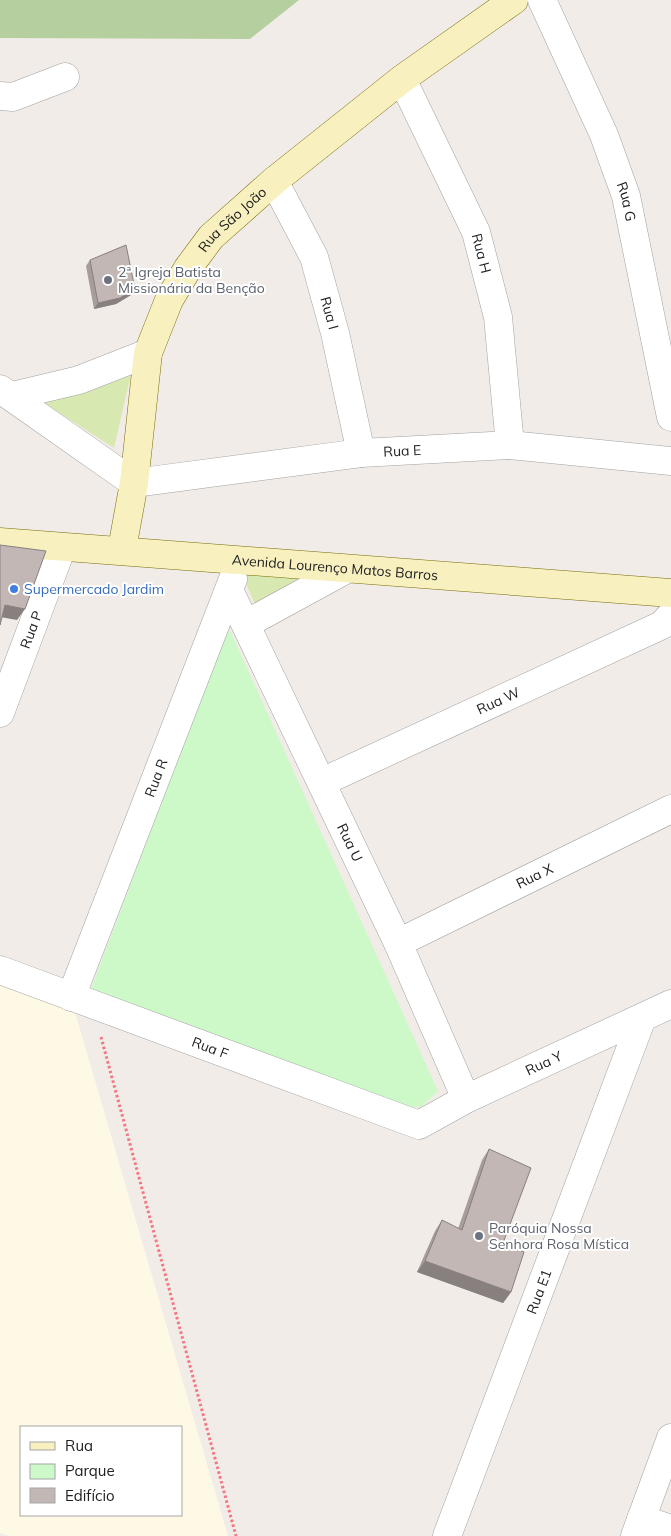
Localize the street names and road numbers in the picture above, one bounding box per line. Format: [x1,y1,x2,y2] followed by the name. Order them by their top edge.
[613,179,640,223] street label: Rua G
[194,183,270,256] street label: Rua São João
[468,231,495,275] street label: Rua H
[316,294,343,332] street label: Rua I
[383,441,422,461] street label: Rua E
[231,551,439,584] street label: Avenida Lourenço Matos Barros
[16,608,46,651] street label: Rua P
[474,683,523,718] street label: Rua W
[140,756,172,800] street label: Rua R
[333,821,367,865] street label: Rua U
[513,859,556,893] street label: Rua X
[189,1033,231,1063] street label: Rua F
[522,1047,565,1079] street label: Rua Y
[522,1267,556,1317] street label: Rua E1

